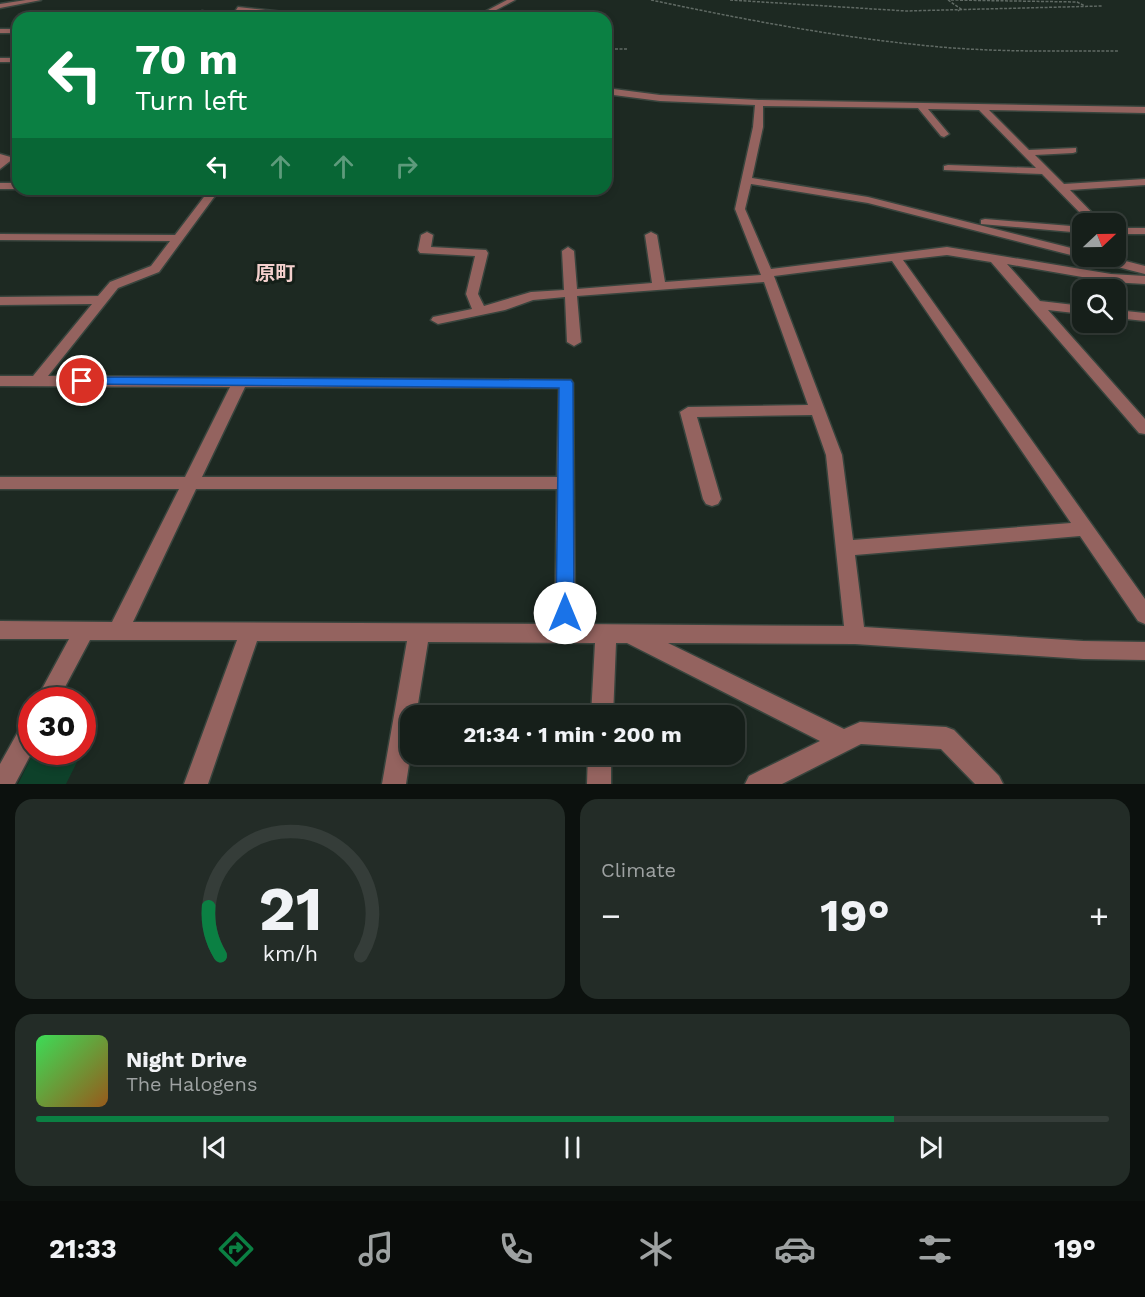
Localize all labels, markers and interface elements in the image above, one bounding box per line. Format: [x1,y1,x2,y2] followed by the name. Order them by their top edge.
[135,35,238,84] text: 70 m
[36,36,114,114] icon: left
[135,85,247,117] text: Turn left
[201,150,234,183] icon: left
[264,150,297,183] icon: ahead
[327,150,360,183] icon: ahead
[390,150,423,183] icon: right
[1072,213,1126,267] north arrow
[1072,213,1126,333] map controls
[255,261,295,285] district label: 原町
[1072,279,1126,333] button: search
[56,355,107,406] pin
[65,364,98,397] icon: arrive
[533,581,597,645] position arrow
[18,687,96,765] speed limit sign: 30
[463,722,682,747] text: 21:34 · 1 min · 200 m
[601,858,676,882] text: Climate
[258,872,322,945] text: 21
[820,889,890,942] text: 19°
[601,896,621,935] text: −
[1089,896,1109,935] text: +
[262,941,318,966] text: km/h
[126,1047,247,1072] text: Night Drive
[126,1072,258,1096] text: The Halogens
[198,1131,231,1164] icon: previous
[556,1131,589,1164] icon: pause
[914,1131,947,1164] icon: next
[215,1228,257,1270] icon: directions
[355,1228,397,1270] icon: music
[495,1228,537,1270] icon: phone
[635,1228,677,1270] icon: climate
[774,1228,816,1270] icon: car
[914,1228,956,1270] icon: filters
[49,1233,117,1265] text: 21:33
[1054,1233,1096,1265] text: 19°

